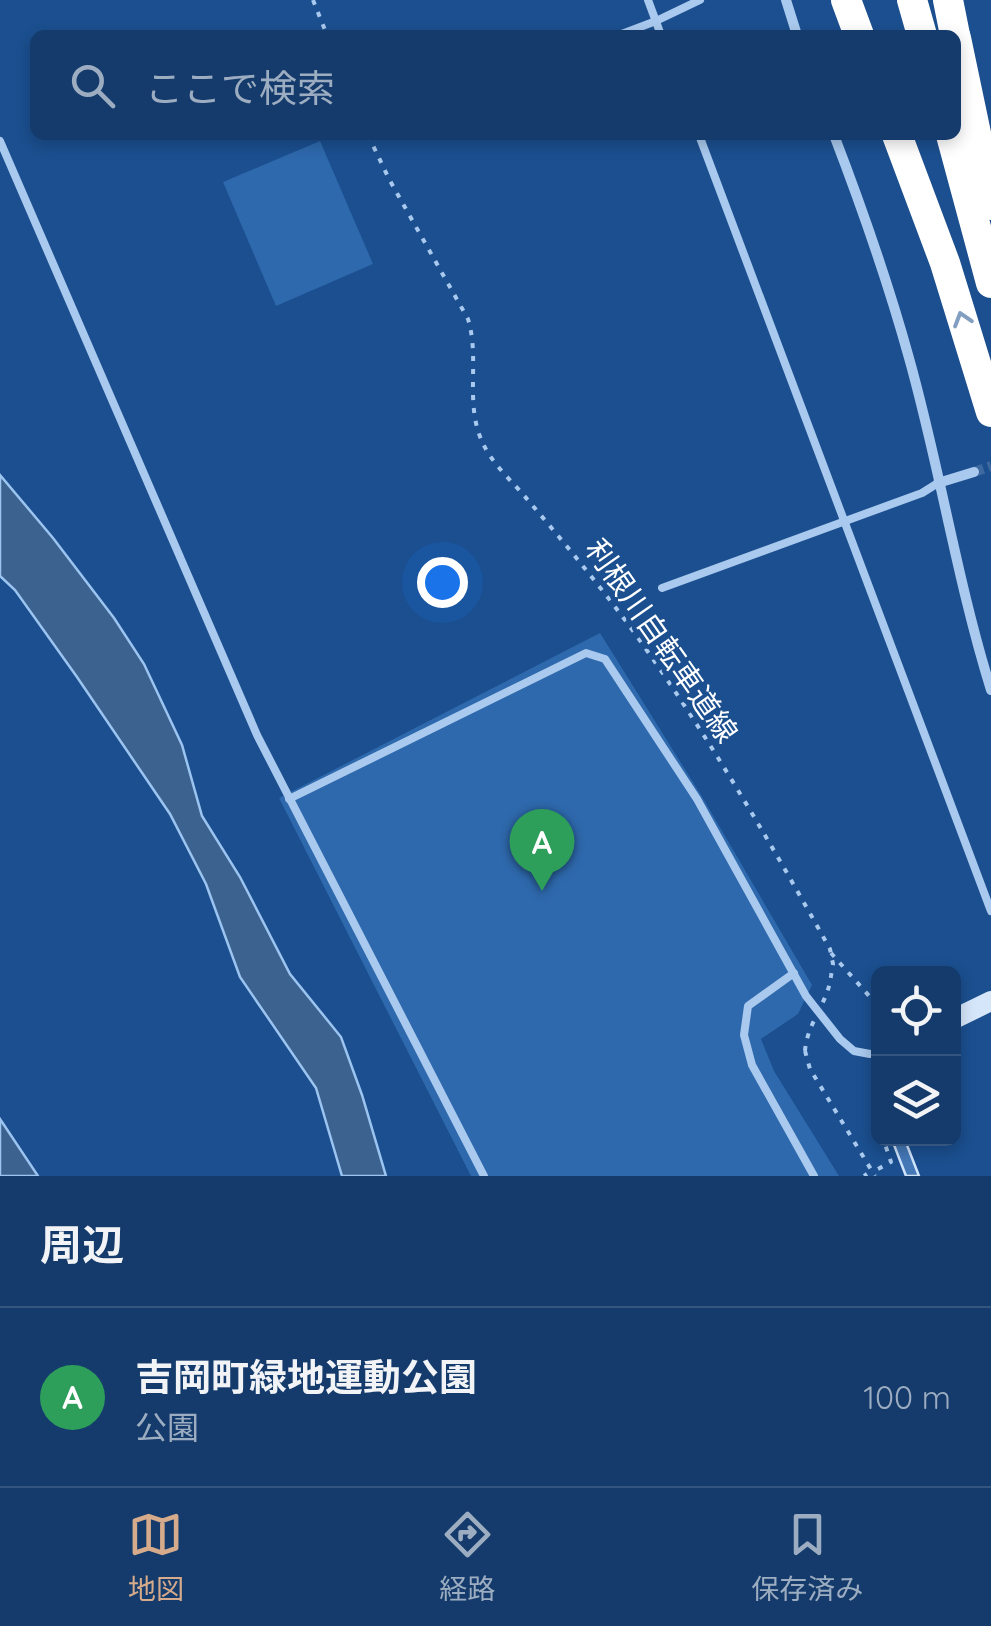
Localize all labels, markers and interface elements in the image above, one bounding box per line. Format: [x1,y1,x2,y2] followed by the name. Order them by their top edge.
[30,30,961,140] search box
[65,58,120,113] icon: search
[145,64,335,112] text: ここで検索
[953,311,973,328] one-way arrow
[577,531,746,750] street label: 利根川自転車道線
[417,557,468,608] your location
[510,808,574,891] pin: A
[871,966,961,1146] map controls
[871,966,961,1056] button: locate
[871,1056,961,1146] button: layers
[40,1218,124,1271] text: 周辺
[135,1353,477,1401] text: 吉岡町緑地運動公園
[62,1377,83,1417] text: A
[863,1377,951,1417] text: 100 m
[135,1407,199,1447] text: 公園
[128,1507,184,1607] tab: 地図
[439,1507,495,1607] tab: 経路
[751,1507,863,1607] tab: 保存済み

